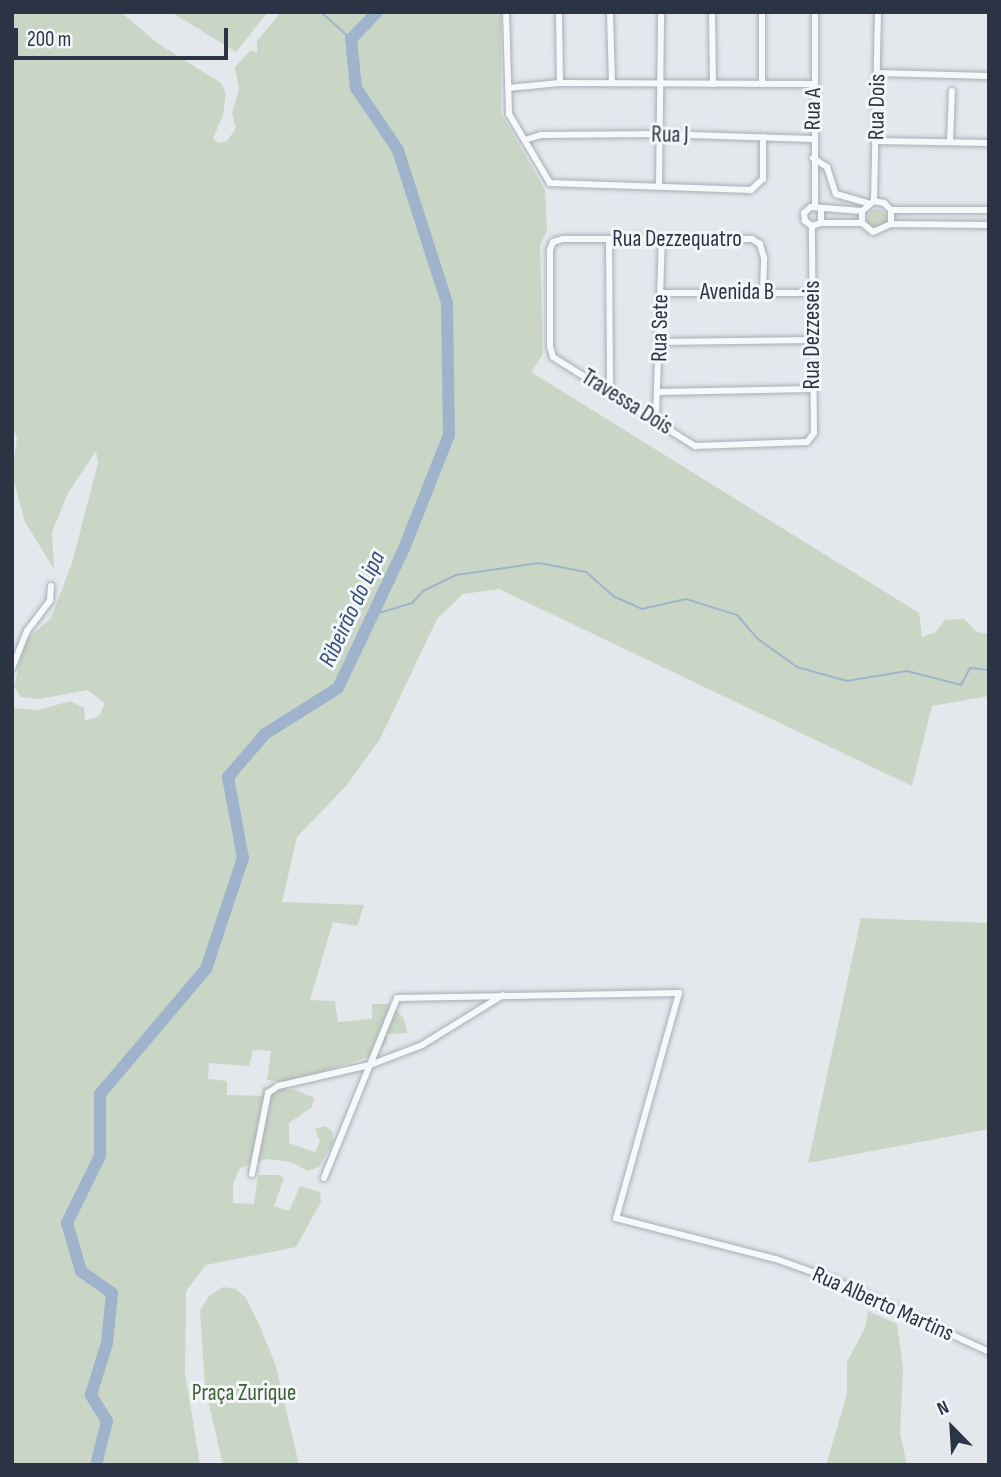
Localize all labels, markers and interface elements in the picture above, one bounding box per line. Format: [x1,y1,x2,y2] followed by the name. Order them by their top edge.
[18,14,231,58] scale bar
[27,27,71,52] text: 200 m
[863,74,891,140] street label: Rua Dois
[799,87,827,131] street label: Rua A
[651,121,689,149] street label: Rua J
[612,225,742,253] street label: Rua Dezzequatro
[700,278,774,306] street label: Avenida B
[798,281,826,389] street label: Rua Dezzeseis
[646,294,674,362] street label: Rua Sete
[576,363,678,441] street label: Travessa Dois
[313,547,391,671] water label: Ribeirão do Lipa
[808,1261,958,1347] street label: Rua Alberto Martins
[192,1379,296,1407] park label: Praça Zurique
[917,1393,987,1463] north arrow
[934,1396,953,1421] text: N

